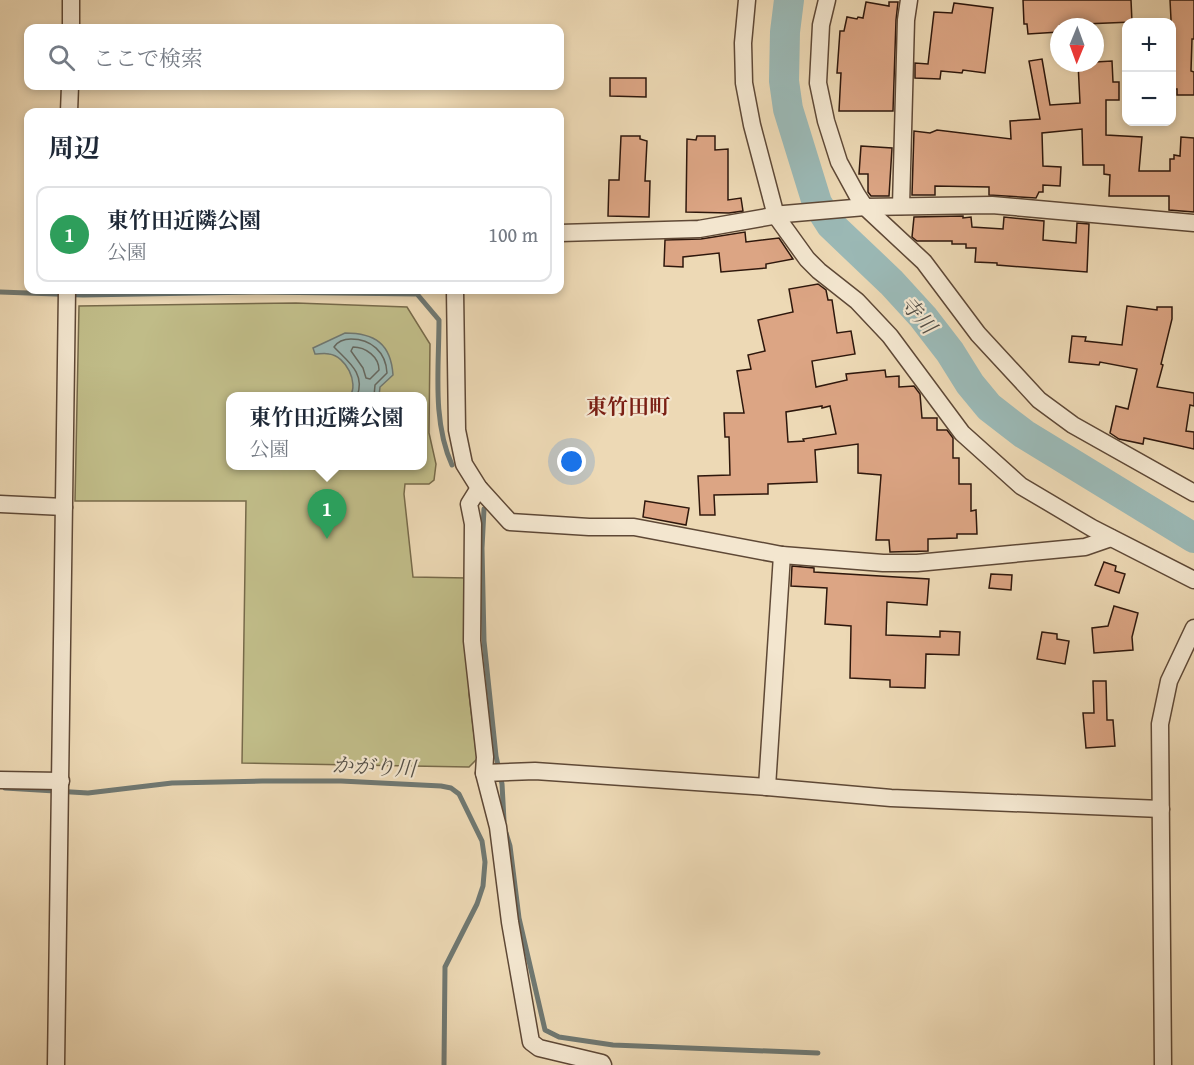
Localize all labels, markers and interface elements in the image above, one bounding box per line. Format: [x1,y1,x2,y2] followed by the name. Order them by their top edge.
[1050,18,1104,72] north arrow
[1122,18,1176,126] map controls
[1122,18,1176,72] button: +
[24,24,564,90] search box
[45,41,78,74] icon: search
[93,42,203,74] text: ここで検索
[1122,72,1176,126] button: −
[48,128,100,167] text: 周辺
[107,204,261,236] text: 東竹田近隣公園
[64,220,75,249] text: 1
[488,220,538,249] text: 100 m
[107,237,147,266] text: 公園
[893,289,945,342] water label: 寺川
[586,391,670,422] district label: 東竹田町
[226,392,427,470] popup
[249,401,404,433] text: 東竹田近隣公園
[249,434,289,463] text: 公園
[557,447,586,476] your location
[308,490,346,539] pin: 1
[331,749,419,784] water label: かがり川

